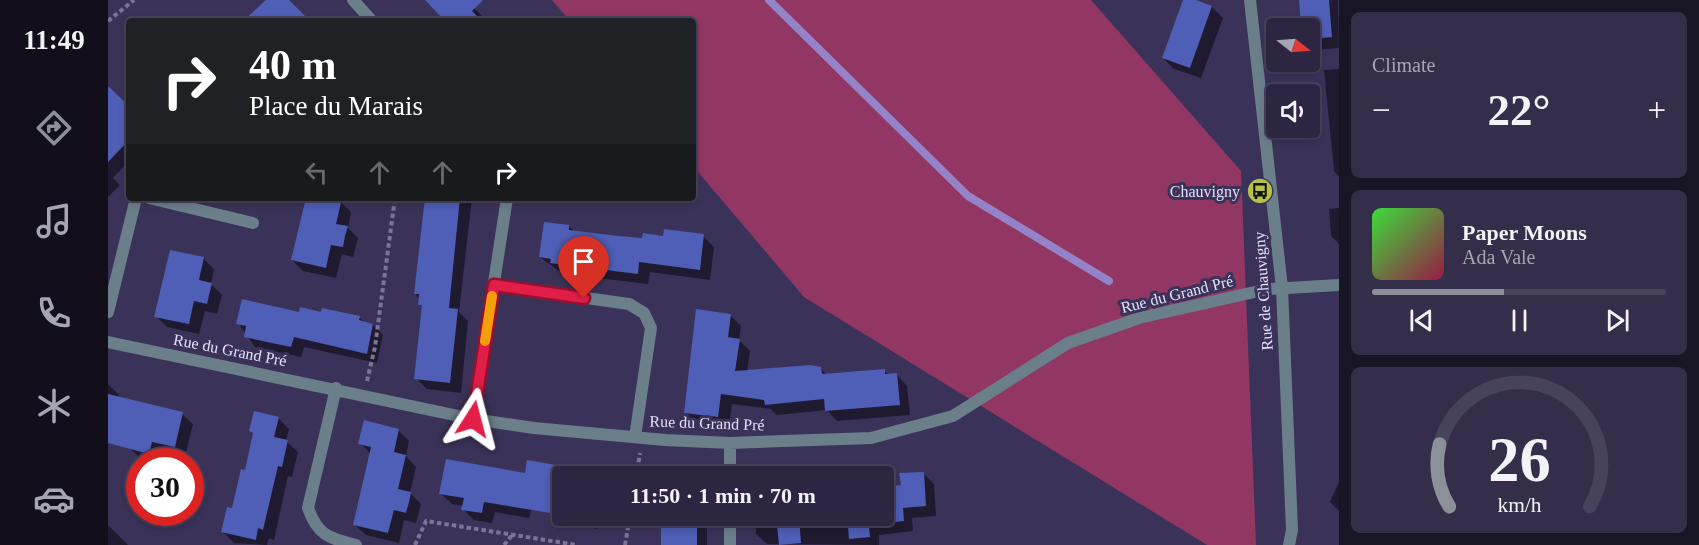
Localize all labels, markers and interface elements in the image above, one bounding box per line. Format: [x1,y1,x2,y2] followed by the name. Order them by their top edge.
[1266,18,1320,72] north arrow
[1266,18,1320,138] map controls
[23,25,85,55] text: 11:49
[150,42,228,120] icon: right
[249,42,337,88] text: 40 m
[1372,54,1435,76] text: Climate
[1266,84,1320,138] button: sound
[1488,85,1551,135] text: 22°
[249,91,423,121] text: Place du Marais
[1372,92,1391,128] text: −
[1647,92,1666,128] text: +
[33,107,75,149] icon: directions
[300,156,333,189] icon: left
[363,156,396,189] icon: ahead
[426,156,459,189] icon: ahead
[489,156,522,189] icon: right
[1245,176,1275,206] bus stop icon: Chauvigny
[1170,183,1240,201] place label: Chauvigny
[33,200,75,242] icon: music
[1462,220,1587,245] text: Paper Moons
[1250,231,1277,351] street label: Rue de Chauvigny
[558,236,609,298] pin
[567,245,600,278] icon: arrive
[1462,246,1536,268] text: Ada Vale
[1119,272,1235,316] street label: Rue du Grand Pré
[33,292,75,334] icon: phone
[1405,304,1438,337] icon: previous
[1503,304,1536,337] icon: pause
[1601,304,1634,337] icon: next
[172,331,288,369] street label: Rue du Grand Pré
[33,385,75,427] icon: climate
[441,387,505,451] position arrow
[649,412,765,434] street label: Rue du Grand Pré
[1488,425,1550,494] text: 26
[126,448,204,526] speed limit sign: 30
[33,478,75,520] icon: car
[630,483,816,508] text: 11:50 · 1 min · 70 m
[1497,494,1541,518] text: km/h

